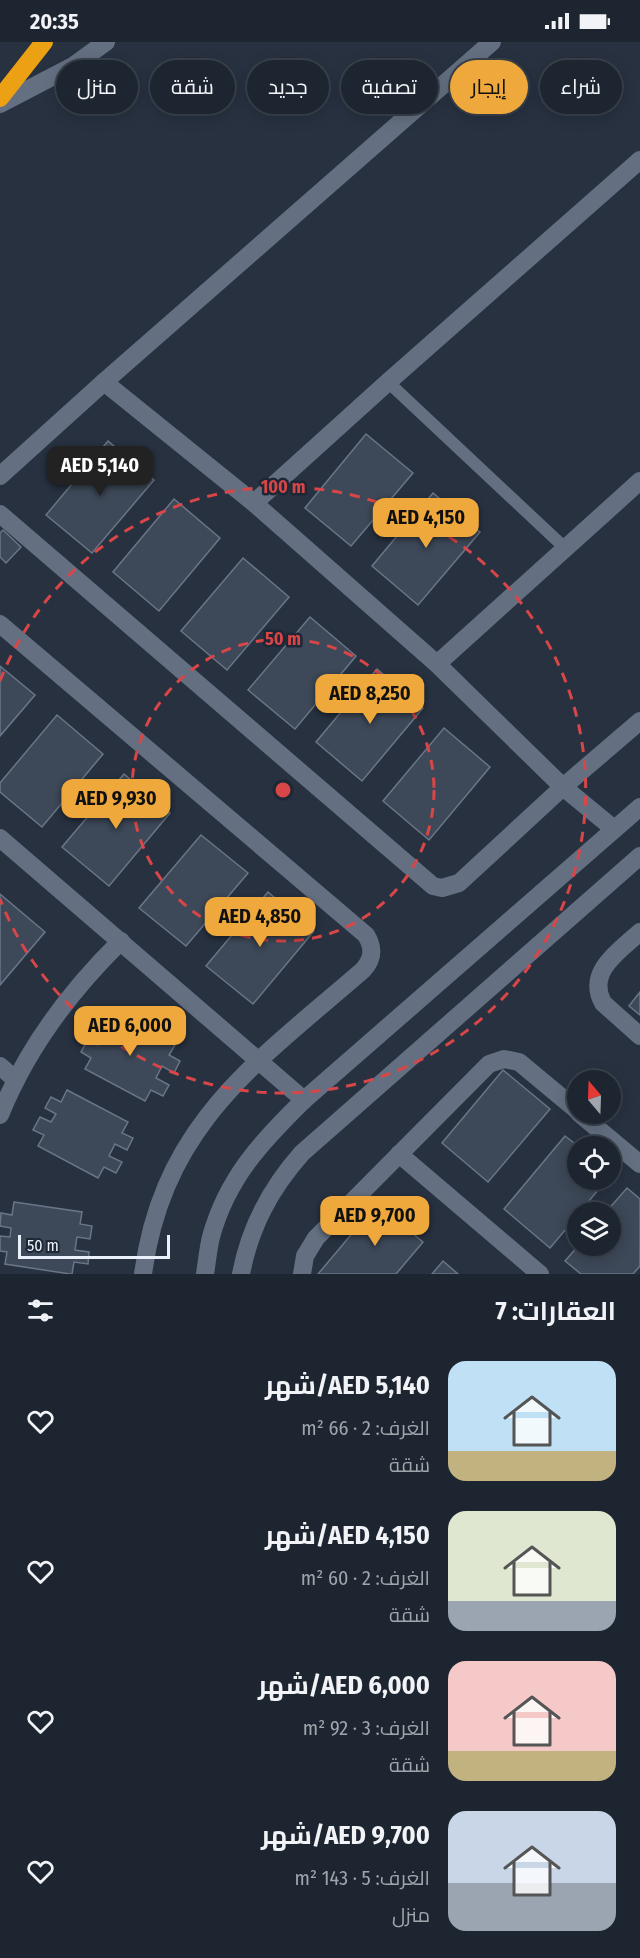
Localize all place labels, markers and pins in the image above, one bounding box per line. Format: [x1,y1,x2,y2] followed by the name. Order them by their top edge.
[31,446,169,497] pin: AED 5,140
[357,498,495,549] pin: AED 4,150
[301,674,439,725] pin: AED 8,250
[47,779,185,830] pin: AED 9,930
[273,780,293,800] centre of rings
[191,897,329,948] pin: AED 4,850
[61,1006,199,1057] pin: AED 6,000
[306,1196,444,1247] pin: AED 9,700

